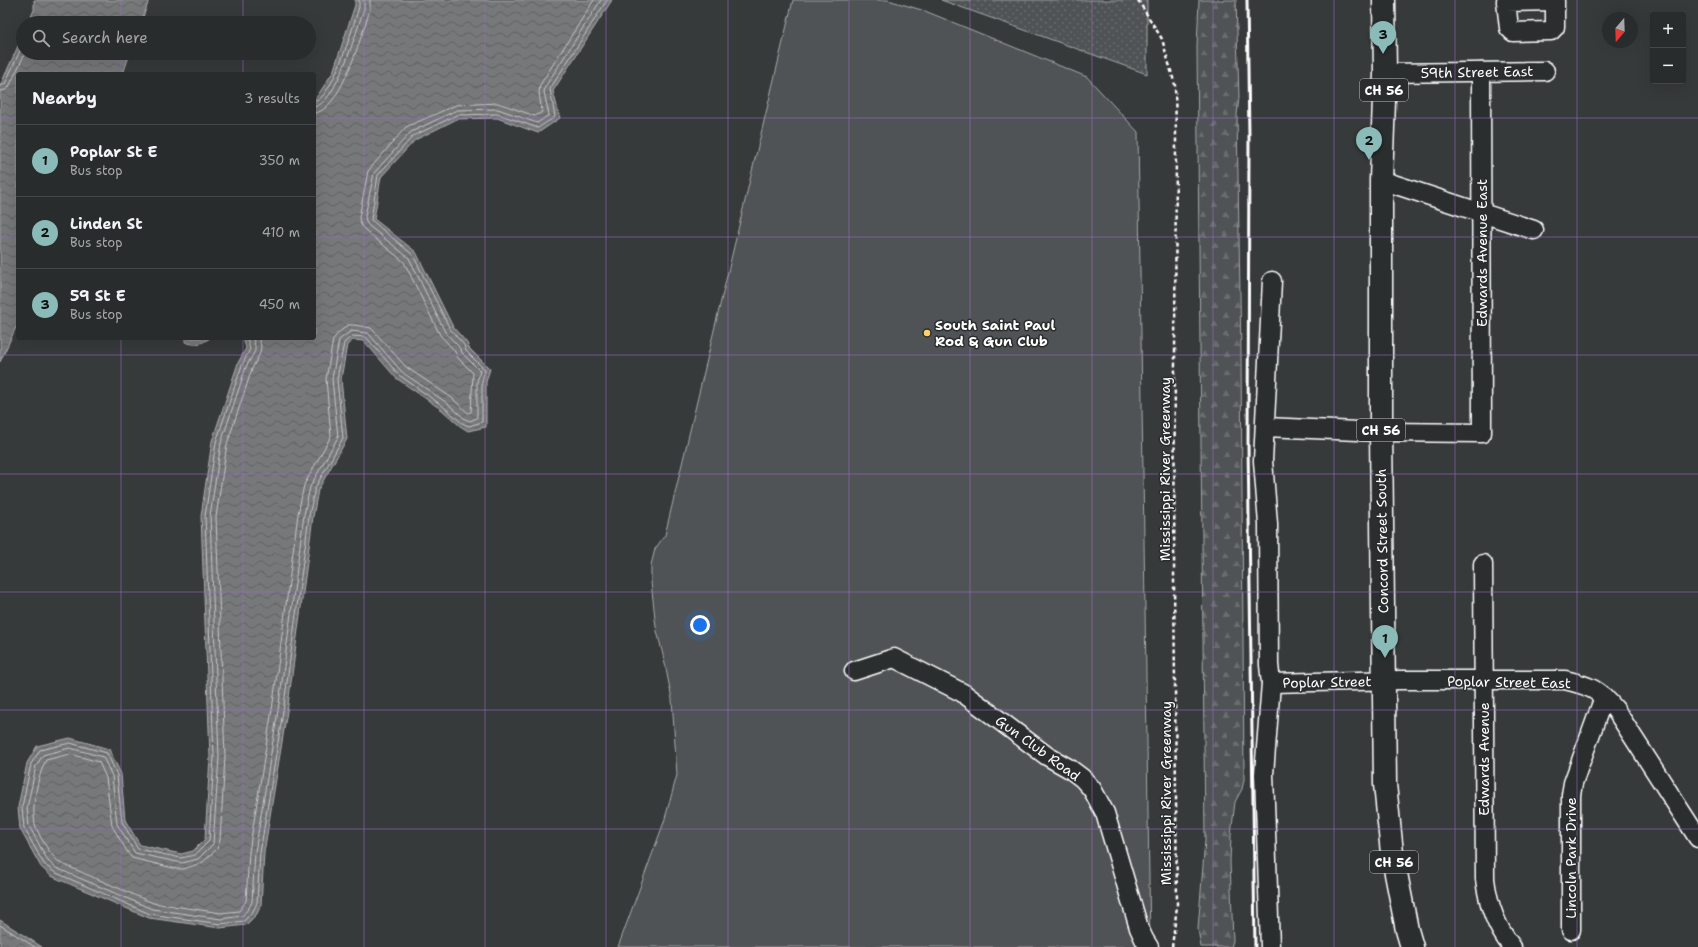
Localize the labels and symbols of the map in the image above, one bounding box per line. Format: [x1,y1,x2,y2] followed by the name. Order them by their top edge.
[1602,12,1638,48] north arrow
[1370,21,1396,54] pin: 3
[1420,62,1534,82] street label: 59th Street East
[1360,79,1408,101] road number: CH 56
[1356,127,1382,160] pin: 2
[1473,179,1491,327] street label: Edwards Avenue East
[935,316,1055,350] place label: South Saint Paul Rod & Gun Club
[922,328,932,338] marker: South Saint Paul Rod & Gun Club
[1156,377,1174,561] street label: Mississippi River Greenway
[1357,419,1405,441] road number: CH 56
[1372,469,1392,613] street label: Concord Street South
[690,615,710,635] your location
[1372,625,1398,658] pin: 1
[1282,672,1372,692] street label: Poplar Street
[1447,672,1571,692] street label: Poplar Street East
[1157,701,1175,885] street label: Mississippi River Greenway
[1475,702,1493,816] street label: Edwards Avenue
[992,711,1084,785] street label: Gun Club Road
[1562,797,1580,919] street label: Lincoln Park Drive
[1370,851,1418,873] road number: CH 56

